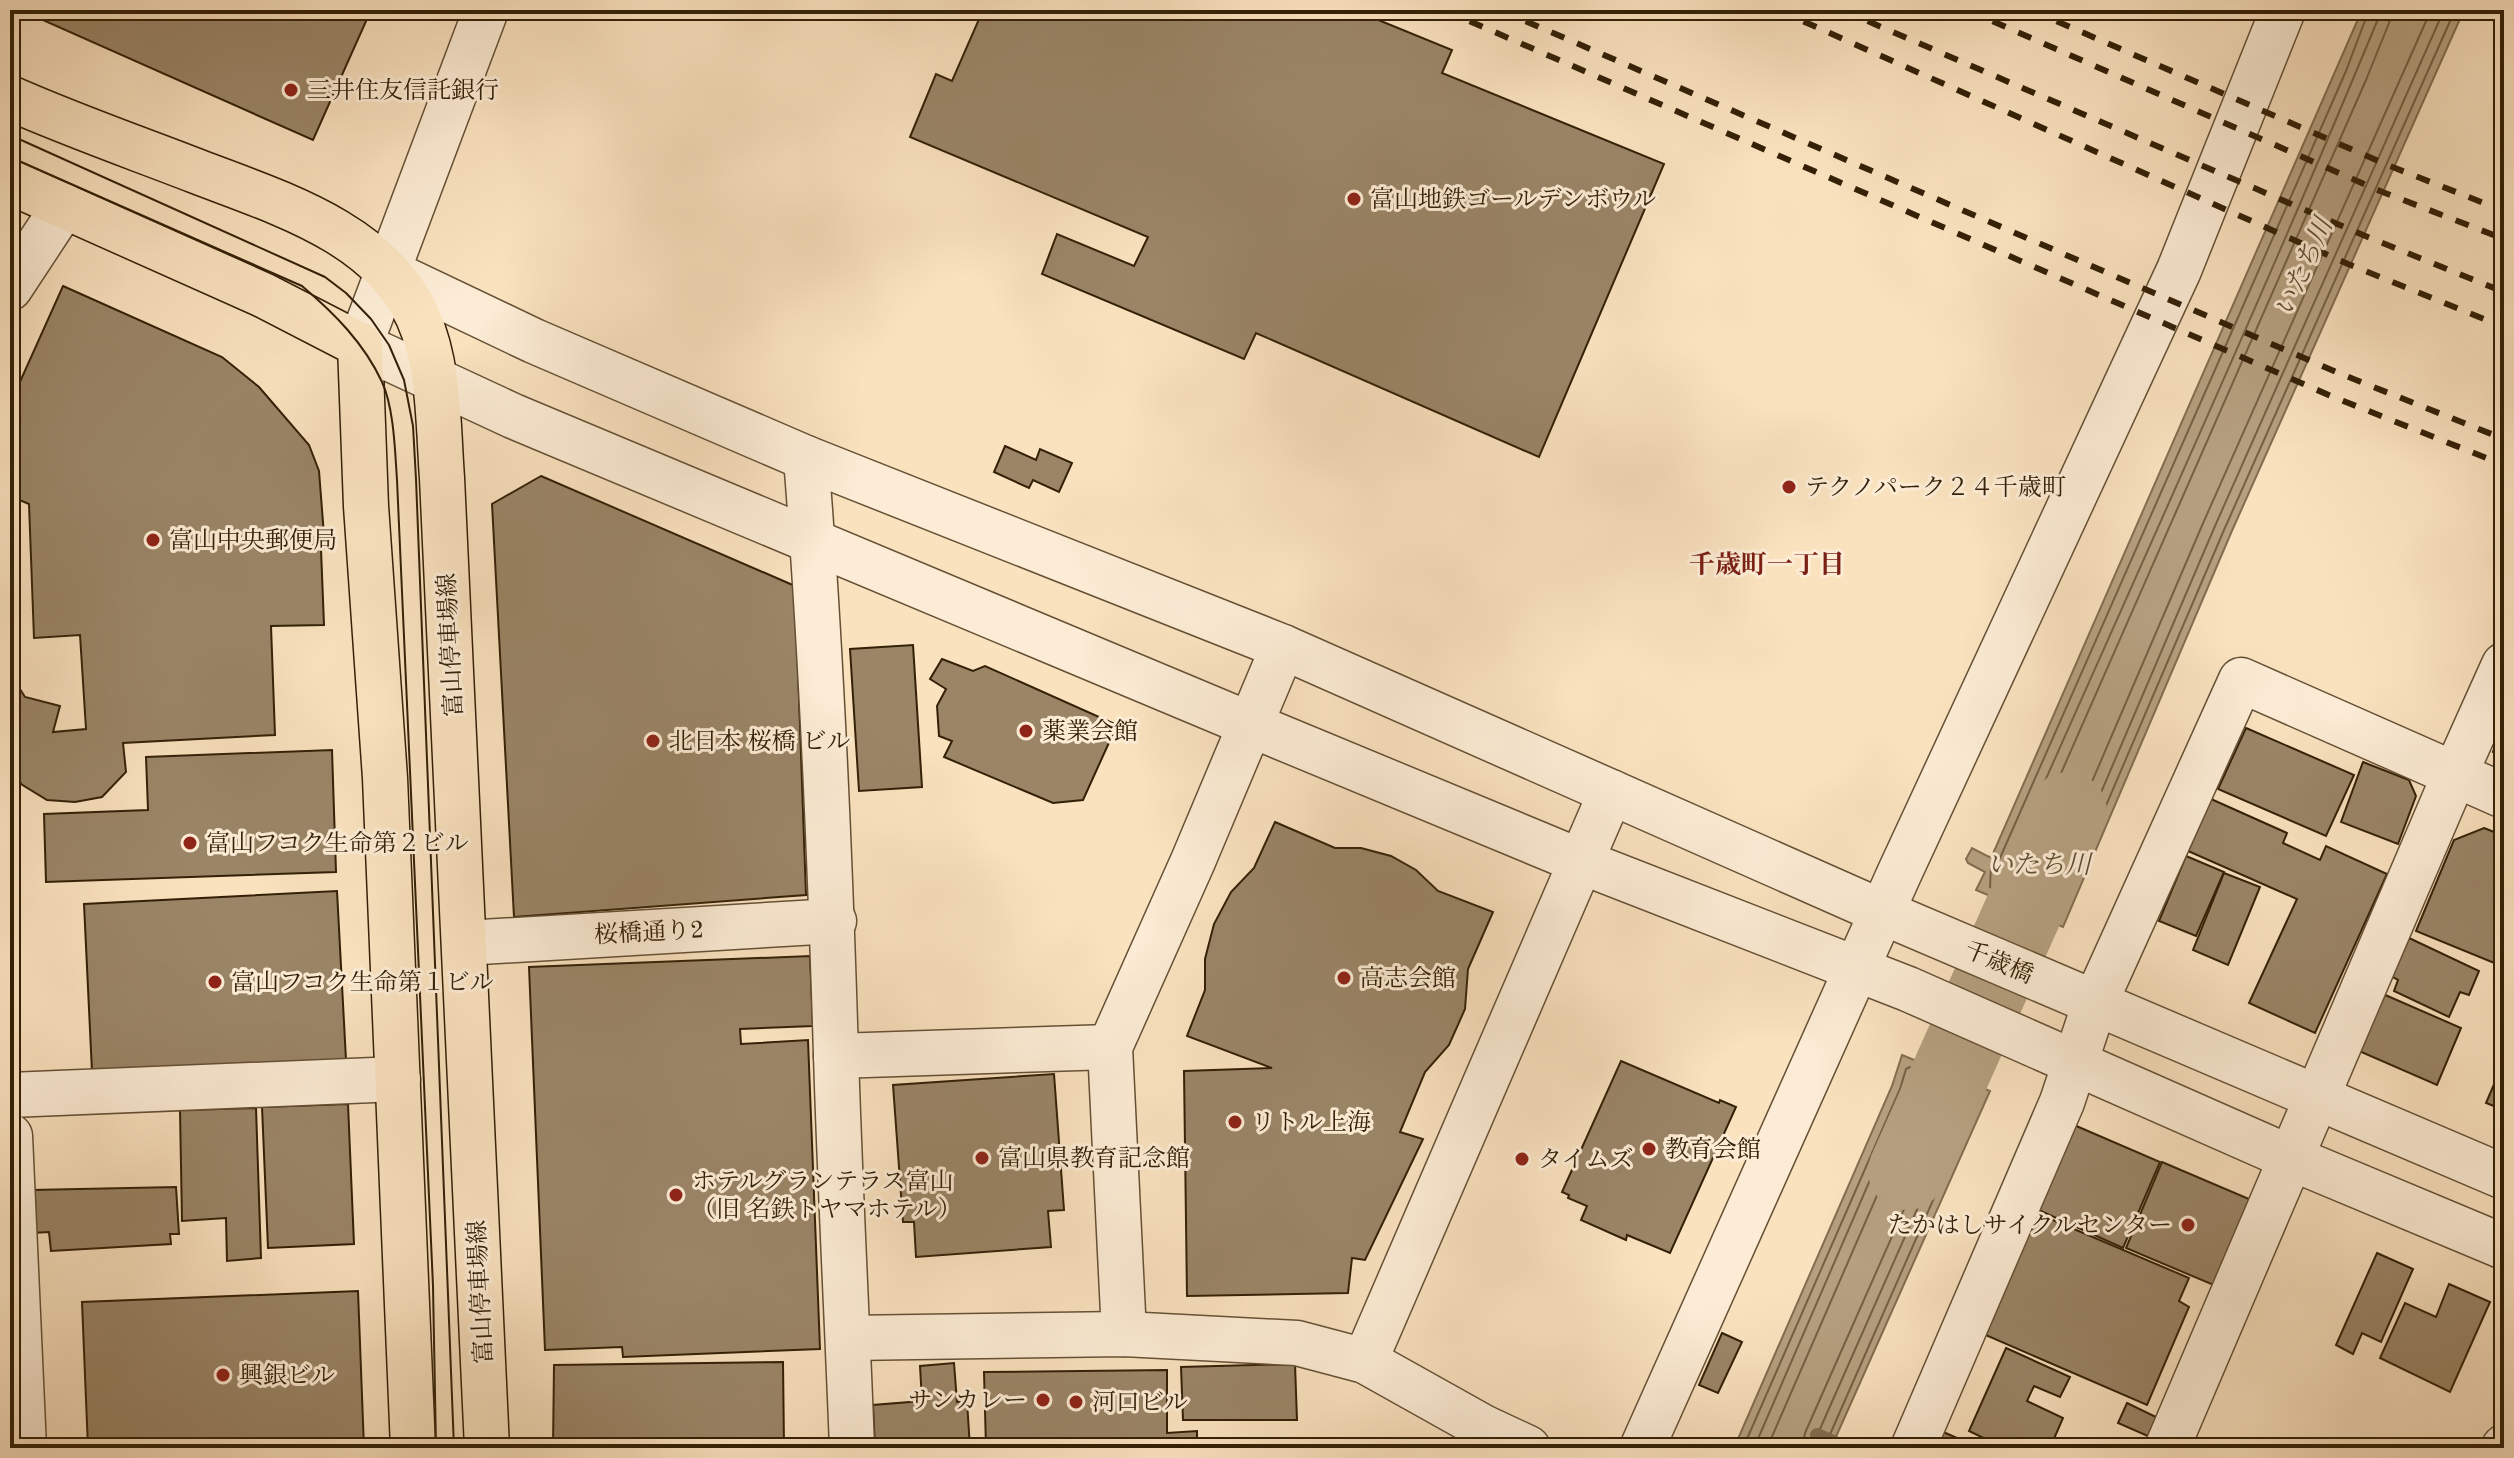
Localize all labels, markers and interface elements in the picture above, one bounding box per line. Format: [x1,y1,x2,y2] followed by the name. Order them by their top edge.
[307,77,499,104] place label: 三井住友信託銀行
[282,81,300,99] marker: 三井住友信託銀行
[1370,186,1656,213] place label: 富山地鉄ゴールデンボウル
[1345,190,1363,208] marker: 富山地鉄ゴールデンボウル
[2271,212,2339,321] water label: いたち川
[1805,474,2066,501] place label: テクノパーク２４千歳町
[1780,478,1798,496] marker: テクノパーク２４千歳町
[169,527,337,554] place label: 富山中央郵便局
[144,531,162,549] marker: 富山中央郵便局
[1689,551,1845,579] district label: 千歳町一丁目
[433,572,468,718] street label: 富山停車場線
[1042,718,1138,745] place label: 薬業会館
[1017,722,1035,740] marker: 薬業会館
[669,728,850,755] place label: 北日本 桜橋 ビル
[644,732,662,750] marker: 北日本 桜橋 ビル
[206,830,469,857] place label: 富山フコク生命第２ビル
[181,834,199,852] marker: 富山フコク生命第２ビル
[1987,852,2094,879] water label: いたち川
[593,916,705,949] street label: 桜橋通り2
[1960,936,2037,989] street label: 千歳橋
[1360,965,1456,992] place label: 高志会館
[231,969,494,996] place label: 富山フコク生命第１ビル
[1335,969,1353,987] marker: 高志会館
[206,973,224,991] marker: 富山フコク生命第１ビル
[1251,1109,1371,1136] place label: リトル上海
[1226,1113,1244,1131] marker: リトル上海
[1665,1136,1761,1163] place label: 教育会館
[1640,1140,1658,1158] marker: 教育会館
[998,1145,1190,1172] place label: 富山県教育記念館
[1538,1147,1634,1173] place label: タイムズ
[973,1149,991,1167] marker: 富山県教育記念館
[1513,1150,1531,1168] marker: タイムズ
[692,1168,962,1223] place label: ホテルグランテラス富山 （旧 名鉄トヤマホテル）
[667,1186,685,1204] marker: ホテルグランテラス富山 （旧 名鉄トヤマホテル）
[1888,1214,2172,1239] place label: たかはしサイクルセンター
[2179,1216,2197,1234] marker: たかはしサイクルセンター
[463,1219,498,1365] street label: 富山停車場線
[239,1362,335,1389] place label: 興銀ビル
[214,1366,232,1384] marker: 興銀ビル
[908,1389,1027,1414] place label: サンカレー
[1092,1390,1188,1416] place label: 河口ビル
[1034,1391,1052,1409] marker: サンカレー
[1067,1393,1085,1411] marker: 河口ビル

